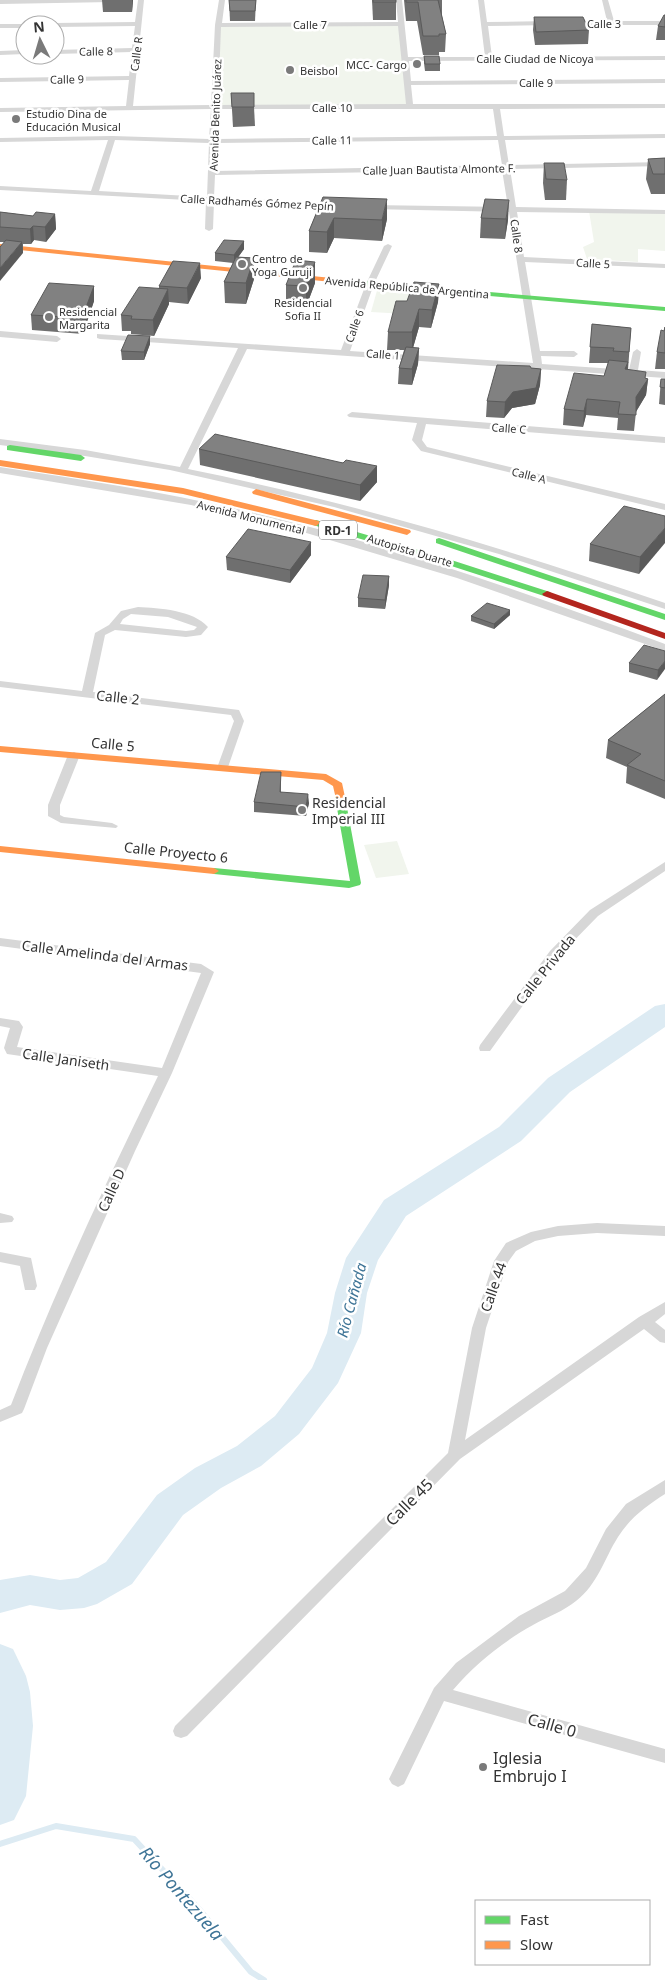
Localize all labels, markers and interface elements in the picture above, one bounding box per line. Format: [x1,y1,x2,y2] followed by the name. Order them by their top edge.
[15,15,65,65] north arrow
[587,16,621,31] street label: Calle 3
[32,17,45,37] text: N
[293,17,327,32] street label: Calle 7
[126,36,146,72] street label: Calle R
[79,43,113,59] street label: Calle 8
[476,51,594,66] street label: Calle Ciudad de Nicoya
[346,57,407,72] place label: MCC- Cargo
[411,58,423,70] marker: MCC- Cargo
[206,59,224,171] street label: Avenida Benito Juárez
[300,63,338,78] place label: Beisbol
[284,64,296,76] marker: Beisbol
[50,71,84,87] street label: Calle 9
[519,75,553,90] street label: Calle 9
[312,100,352,115] street label: Calle 10
[26,106,121,134] place label: Estudio Dina de Educación Musical
[10,113,22,125] marker: Estudio Dina de Educación Musical
[312,132,352,148] street label: Calle 11
[362,160,516,178] street label: Calle Juan Bautista Almonte F.
[180,190,334,214] street label: Calle Radhamés Gómez Pepín
[507,218,527,254] street label: Calle 8
[252,251,312,279] place label: Centro de Yoga Guruji
[576,255,610,271] street label: Calle 5
[236,258,248,270] marker: Centro de Yoga Guruji
[324,272,490,302] street label: Avenida República de Argentina
[297,282,309,294] marker: Residencial Sofia II
[274,295,332,323] place label: Residencial Sofia II
[59,304,117,332] place label: Residencial Margarita
[341,307,367,345] street label: Calle 6
[43,311,55,323] marker: Residencial Margarita
[365,345,401,363] street label: Calle 1
[491,419,527,437] street label: Calle C
[510,464,549,487] street label: Calle A
[195,496,307,538] street label: Avenida Monumental
[319,520,357,540] road number: RD-1
[366,530,454,570] street label: Autopista Duarte
[95,685,141,709] street label: Calle 2
[91,733,135,755] street label: Calle 5
[312,793,386,828] place label: Residencial Imperial III
[296,804,308,816] marker: Residencial Imperial III
[123,837,229,867] street label: Calle Proyecto 6
[511,930,579,1008] street label: Calle Privada
[21,935,190,975] street label: Calle Amelinda del Armas
[21,1043,111,1075] street label: Calle Janiseth
[93,1165,129,1215] street label: Calle D
[331,1260,371,1340] water label: Río Cañada
[476,1260,510,1314] street label: Calle 44
[380,1473,438,1531] street label: Calle 45
[525,1708,579,1742] street label: Calle 0
[493,1747,567,1787] place label: Iglesia Embrujo I
[477,1761,489,1773] marker: Iglesia Embrujo I
[134,1841,230,1945] water label: Río Pontezuela
[475,1900,650,1965] legend
[520,1909,549,1929] text: Fast
[520,1934,553,1954] text: Slow

